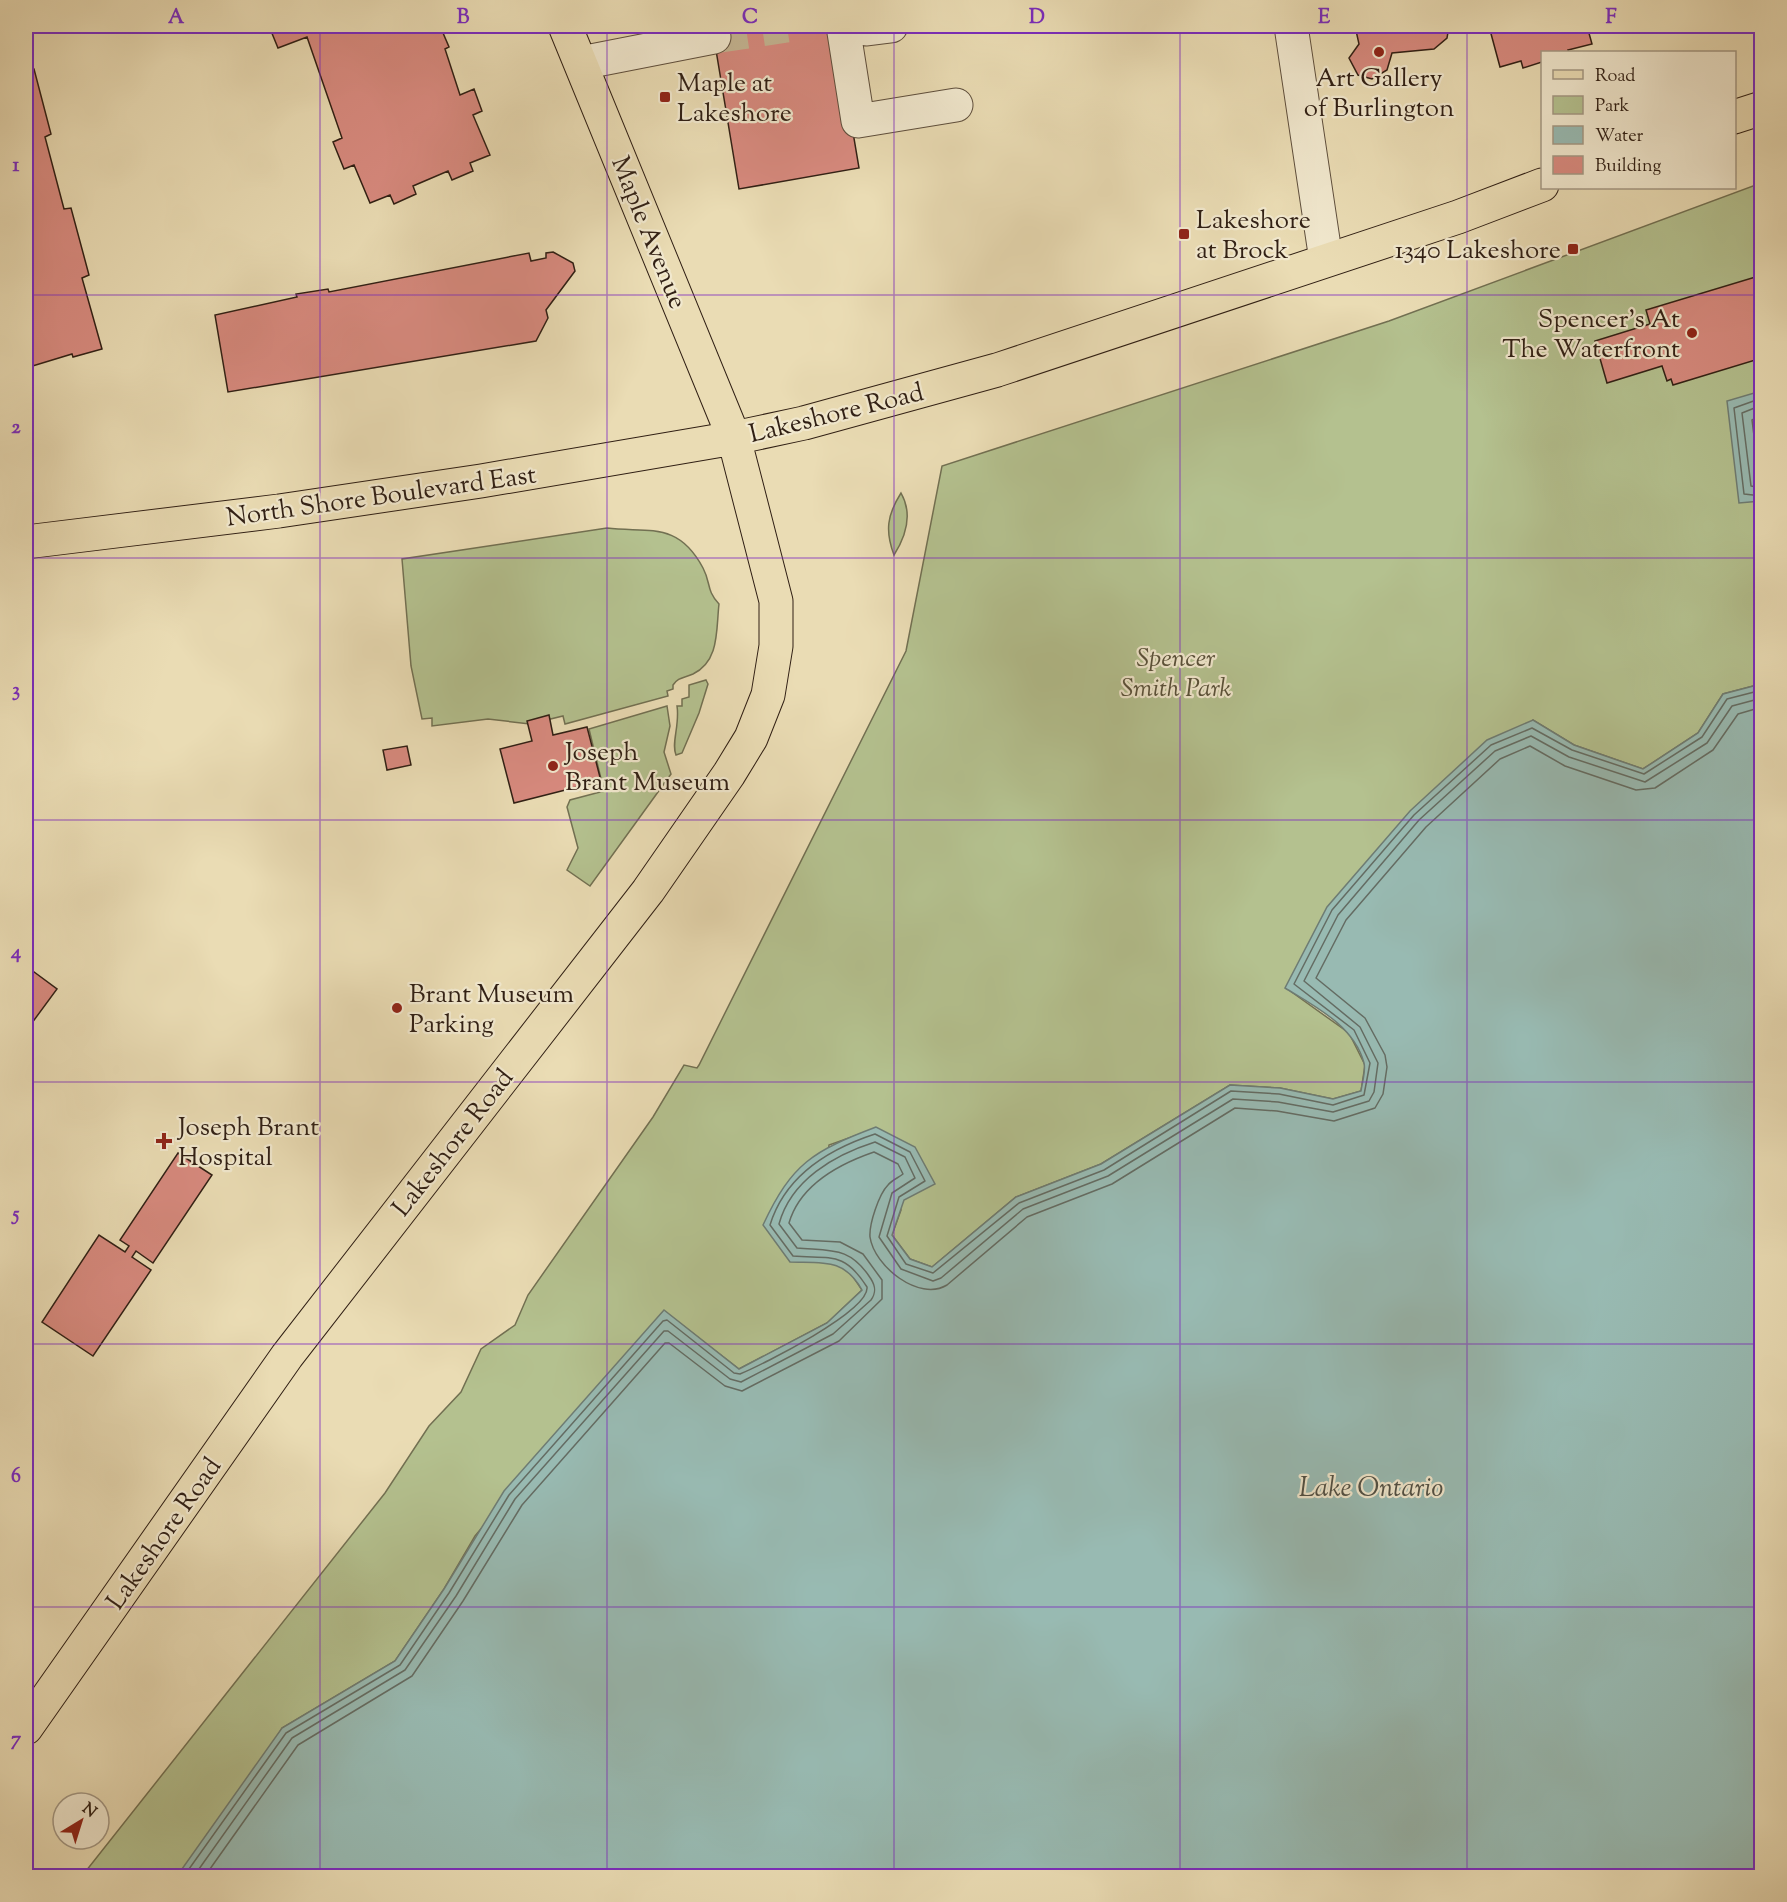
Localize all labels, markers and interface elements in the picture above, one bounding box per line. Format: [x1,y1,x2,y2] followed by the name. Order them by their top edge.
[168,4,185,33] text: A
[457,4,470,33] text: B
[742,4,758,33] text: C
[1029,4,1045,33] text: D
[1318,4,1331,33] text: E
[1605,4,1617,33] text: F
[1372,45,1386,59] marker: Art Gallery of Burlington
[1541,51,1736,189] legend
[1304,61,1454,128] place label: Art Gallery of Burlington
[1595,64,1635,90] text: Road
[677,66,792,133] place label: Maple at Lakeshore
[658,90,672,104] marker: Maple at Lakeshore
[1595,94,1630,120] text: Park
[1595,124,1644,150] text: Water
[600,151,695,315] street label: Maple Avenue
[13,152,20,181] text: 1
[1595,154,1661,180] text: Building
[1196,203,1311,270] place label: Lakeshore at Brock
[1177,227,1191,241] marker: Lakeshore at Brock
[1395,233,1561,270] place label: 1340 Lakeshore
[1566,242,1580,256] marker: 1340 Lakeshore
[1502,302,1680,369] place label: Spencer's At The Waterfront
[1685,326,1699,340] marker: Spencer's At The Waterfront
[745,375,928,454] street label: Lakeshore Road
[11,414,21,443] text: 2
[224,457,539,538] street label: North Shore Boulevard East
[1121,641,1232,708] park label: Spencer Smith Park
[12,677,20,706] text: 3
[563,735,730,802] place label: Joseph Brant Museum
[546,759,560,773] marker: Joseph Brant Museum
[10,939,21,968] text: 4
[409,977,574,1044] place label: Brant Museum Parking
[390,1001,404,1015] marker: Brant Museum Parking
[384,1061,524,1225] street label: Lakeshore Road
[176,1110,319,1177] place label: Joseph Brant Hospital
[155,1132,173,1150] marker: Joseph Brant Hospital
[11,1201,20,1230] text: 5
[99,1450,232,1618] street label: Lakeshore Road
[11,1463,21,1492] text: 6
[1299,1470,1443,1509] water label: Lake Ontario
[11,1726,22,1755] text: 7
[51,1791,111,1851] north arrow
[77,1798,101,1824] text: N

